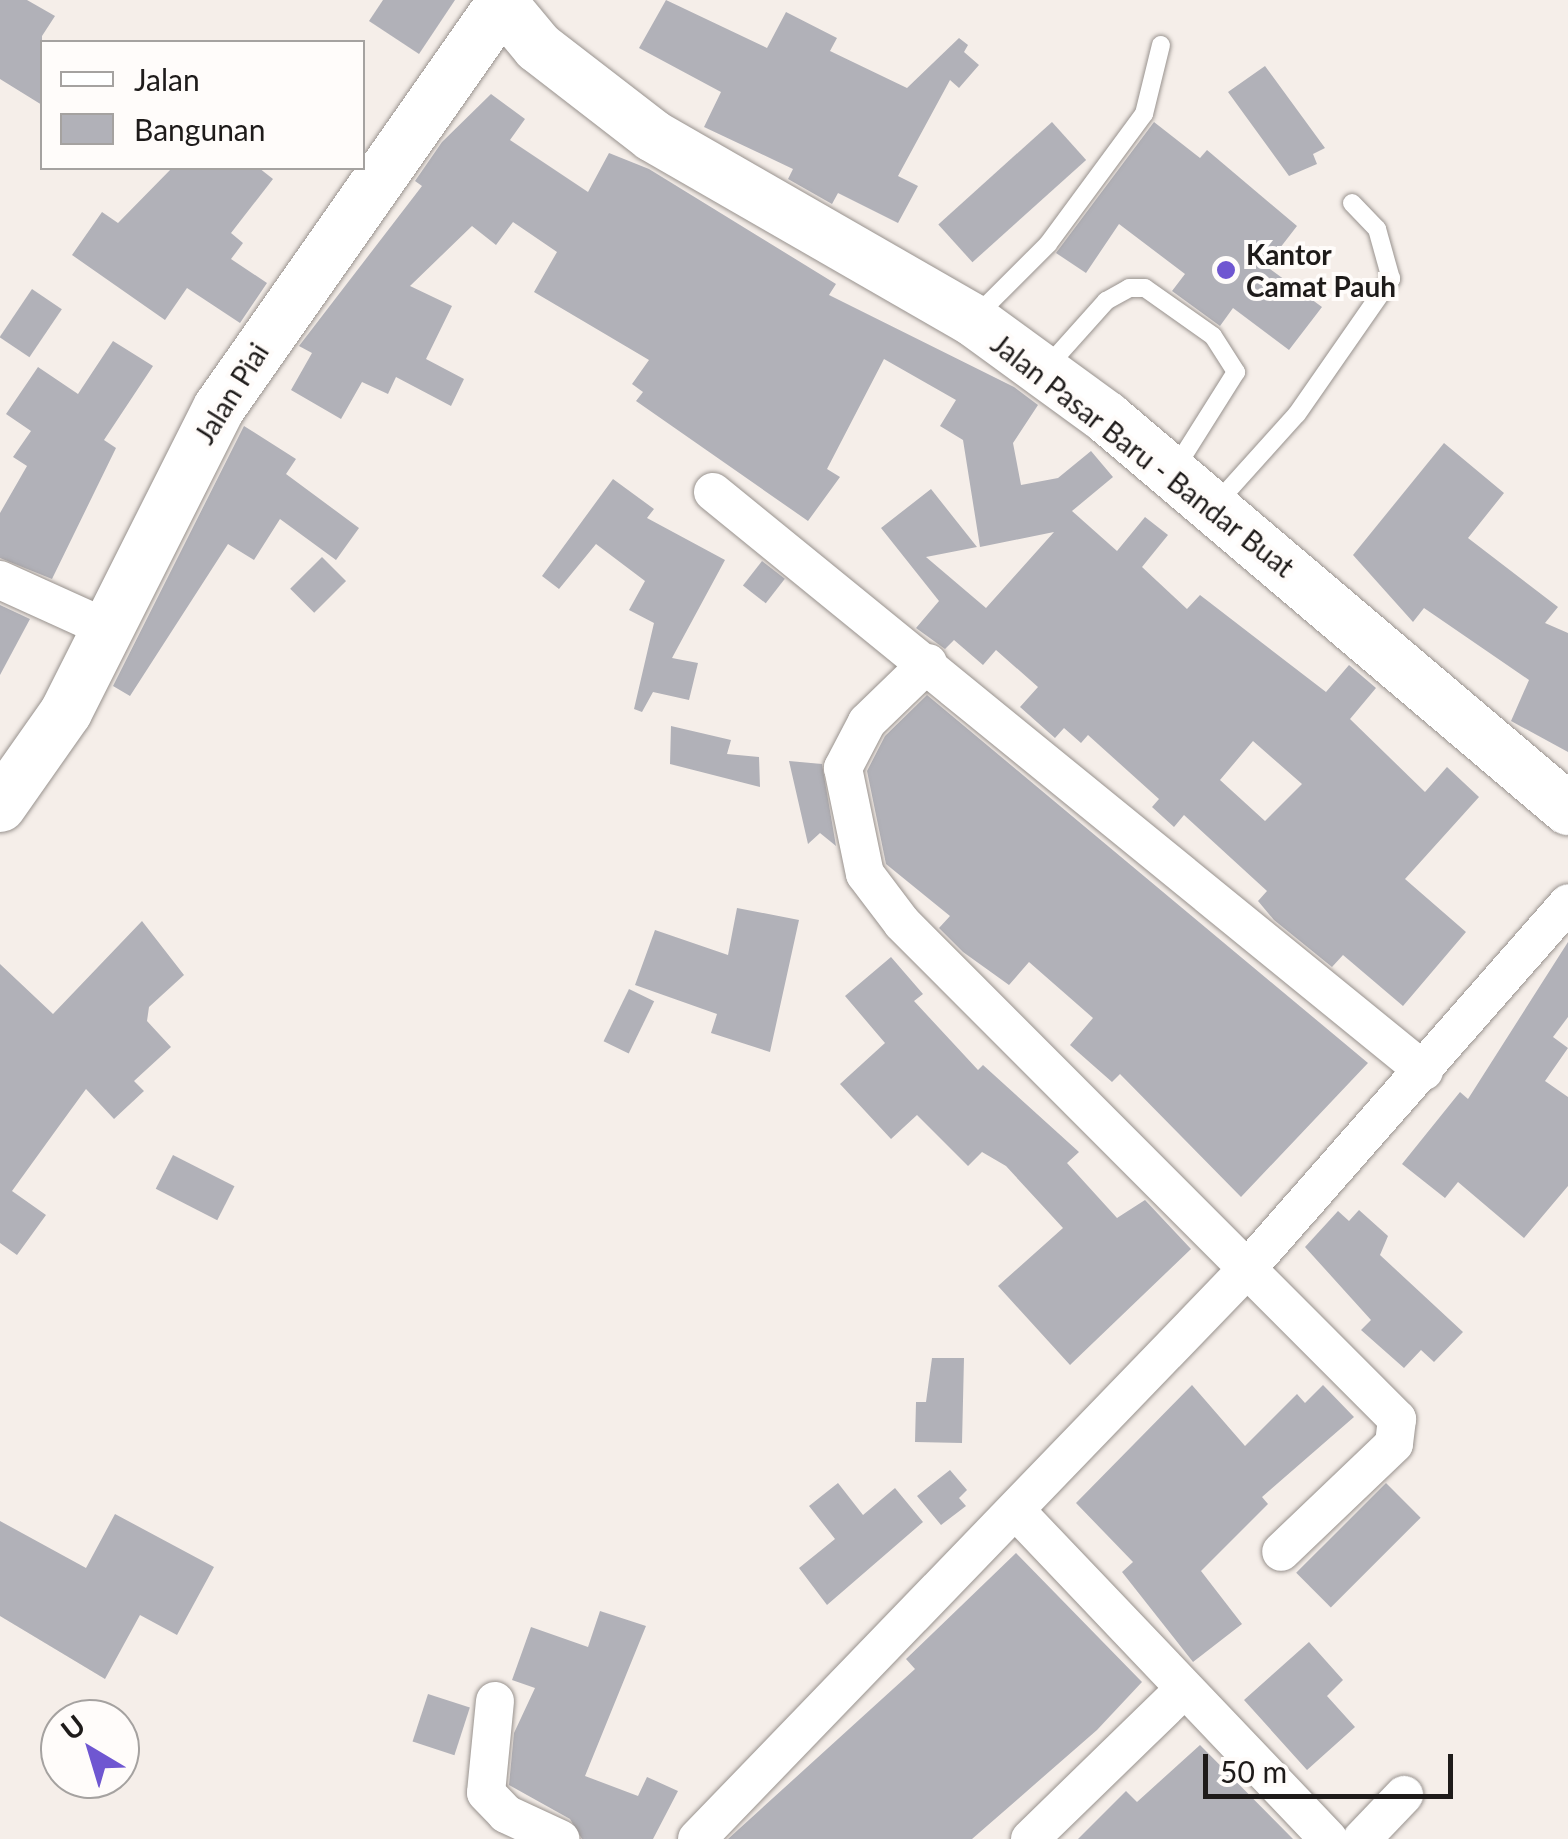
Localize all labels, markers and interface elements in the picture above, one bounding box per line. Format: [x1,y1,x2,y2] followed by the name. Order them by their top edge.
[40,40,365,170] legend
[134,61,200,97] text: Jalan
[134,111,266,147] text: Bangunan
[1246,237,1396,303] place label: Kantor Camat Pauh
[1215,259,1237,281] marker: Kantor Camat Pauh
[984,326,1302,584] street label: Jalan Pasar Baru - Bandar Buat
[187,336,275,450] street label: Jalan Piai
[40,1699,140,1799] north arrow
[54,1707,91,1747] text: U
[1208,1734,1458,1796] scale bar
[1220,1753,1287,1789] text: 50 m

